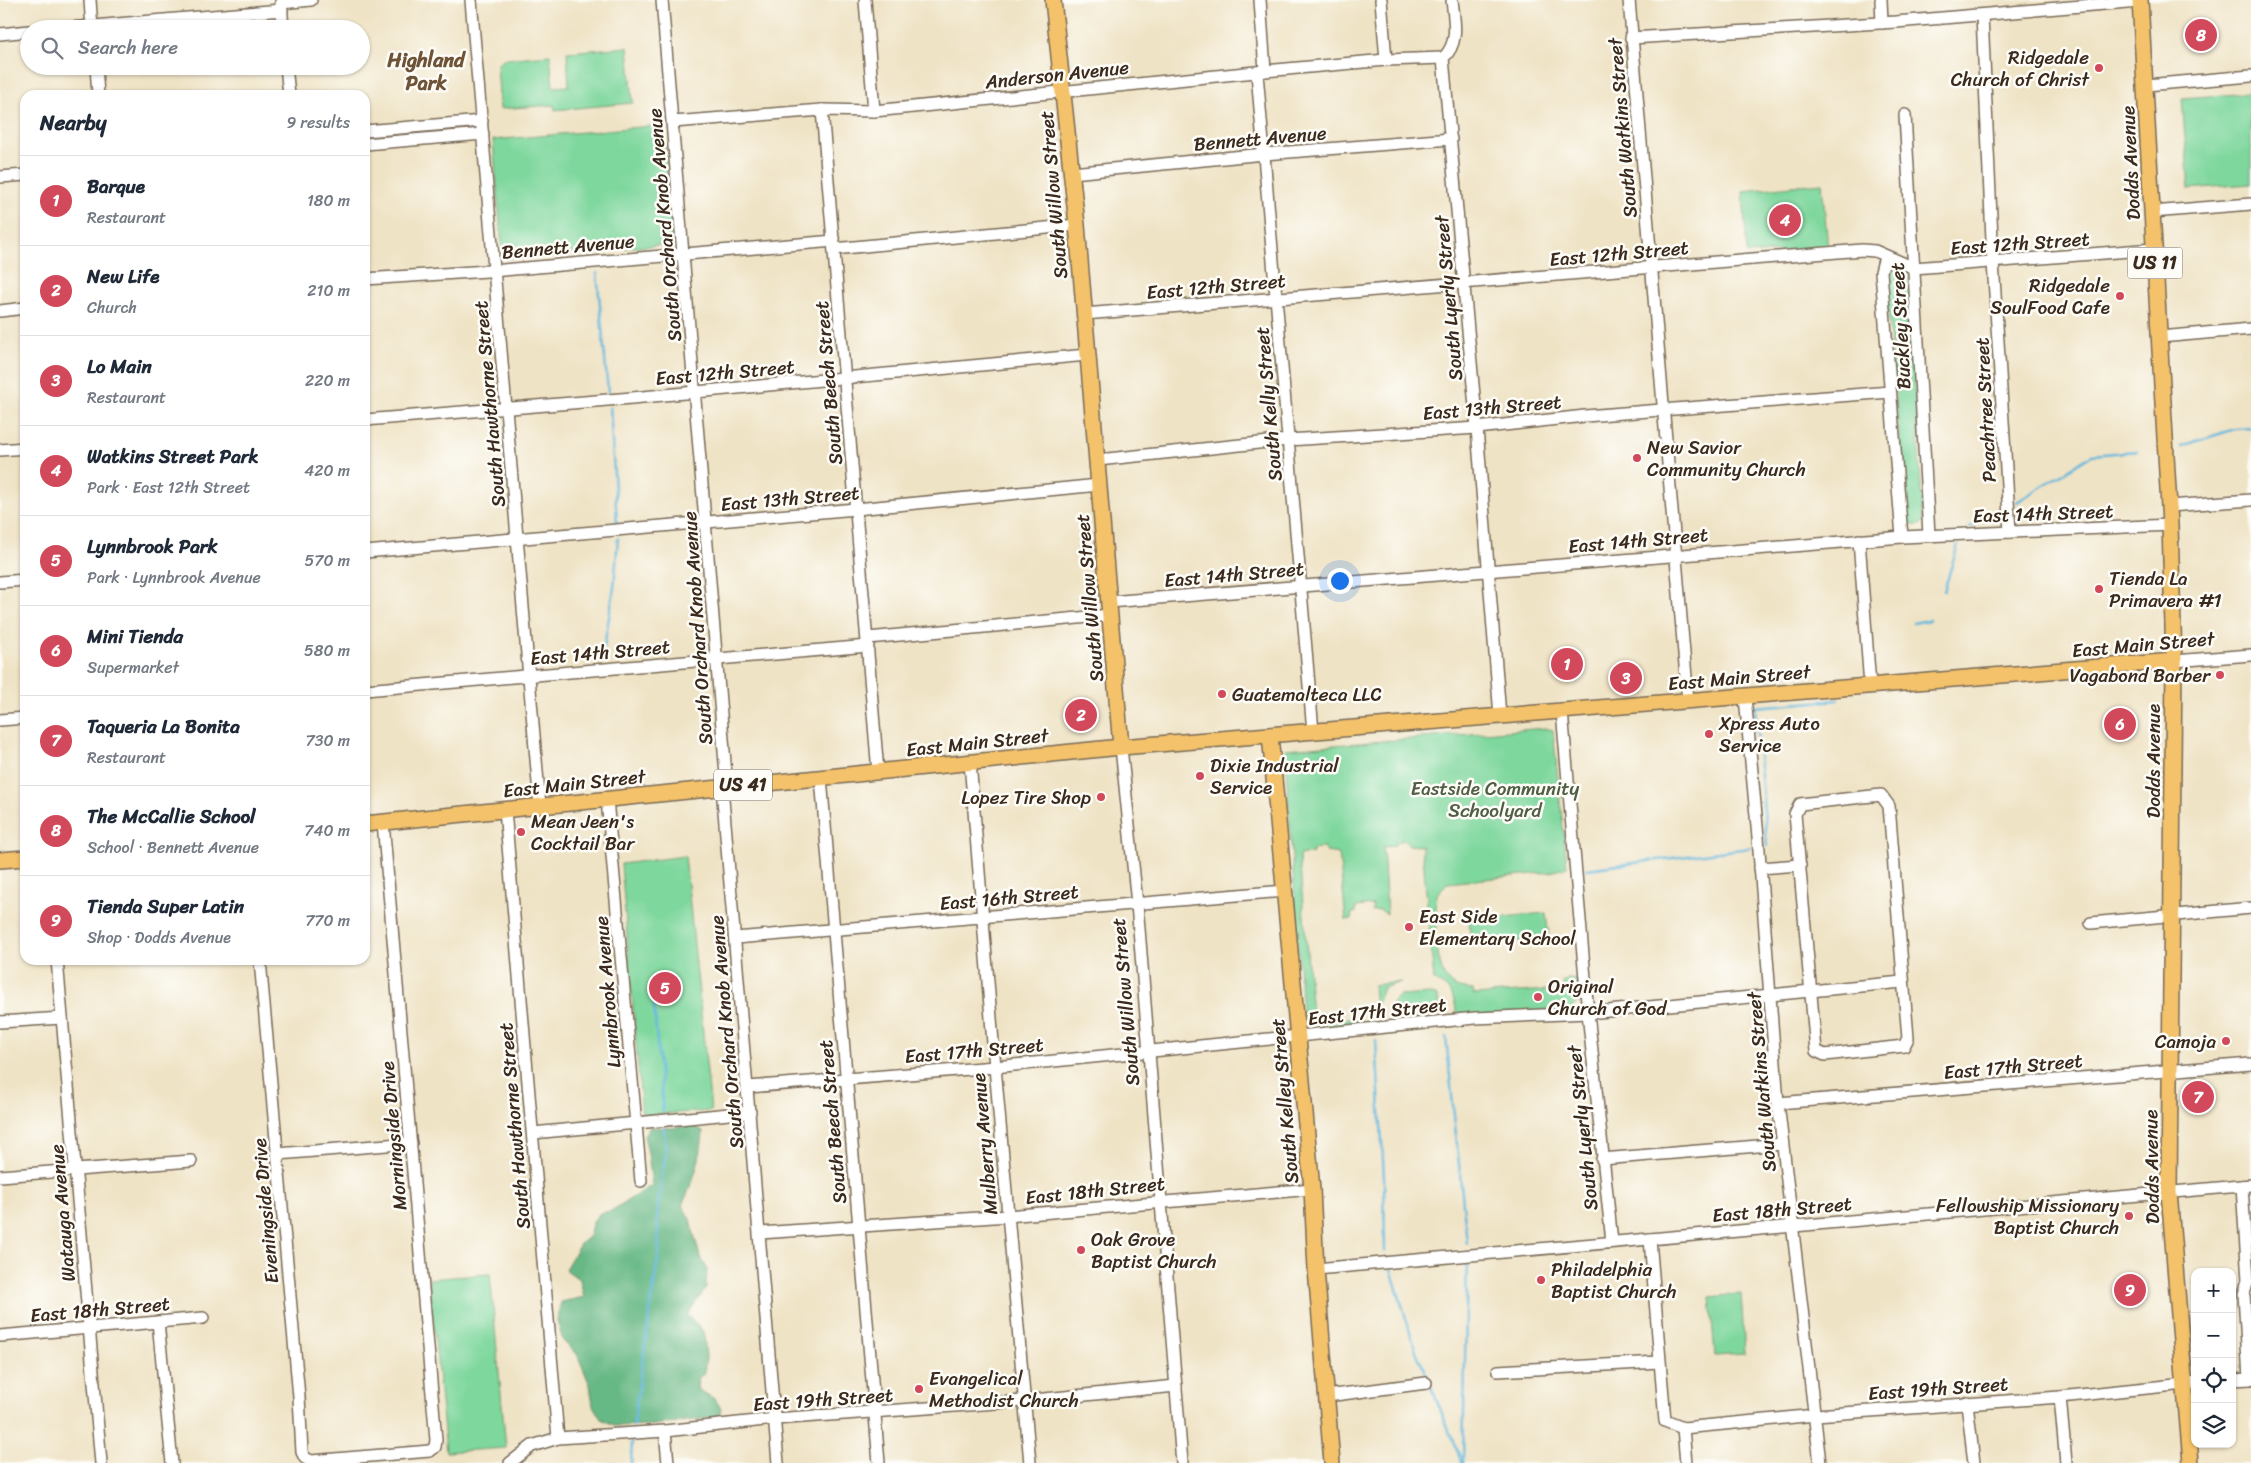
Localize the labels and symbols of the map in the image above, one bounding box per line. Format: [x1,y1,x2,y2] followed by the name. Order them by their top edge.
[2185,16,2217,54] pin: 8
[1598,35,1647,219] street label: South Watkins Street
[1951,41,2090,96] place label: Ridgedale Church of Christ
[386,43,466,101] district label: Highland Park
[982,51,1131,99] street label: Anderson Avenue
[2093,62,2105,74] marker: Ridgedale Church of Christ
[2111,105,2150,221] street label: Dodds Avenue
[638,107,691,343] street label: South Orchard Knob Avenue
[1030,110,1077,280] street label: South Willow Street
[1192,116,1328,161] street label: Bennett Avenue
[1769,201,1801,239] pin: 4
[1425,213,1472,382] street label: South Lyerly Street
[1949,222,2091,265] street label: East 12th Street
[500,224,636,269] street label: Bennett Avenue
[1548,231,1690,276] street label: East 12th Street
[2128,248,2182,278] road number: US 11
[1881,262,1920,390] street label: Buckley Street
[1145,264,1287,309] street label: East 12th Street
[1990,269,2110,324] place label: Ridgedale SoulFood Cafe
[2114,290,2126,302] marker: Ridgedale SoulFood Cafe
[464,299,515,509] street label: South Hawthorne Street
[805,300,852,466] street label: South Beech Street
[1245,325,1292,482] street label: South Kelly Street
[1965,337,2006,483] street label: Peachtree Street
[654,350,796,395] street label: East 12th Street
[1421,385,1563,430] street label: East 13th Street
[1647,431,1806,486] place label: New Savior Community Church
[1631,452,1643,464] marker: New Savior Community Church
[719,476,861,521] street label: East 13th Street
[1972,495,2114,532] street label: East 14th Street
[673,510,722,746] street label: South Orchard Knob Avenue
[1066,513,1113,683] street label: South Willow Street
[1567,518,1709,563] street label: East 14th Street
[1163,552,1305,597] street label: East 14th Street
[2109,562,2222,617] place label: Tienda La Primavera #1
[1327,568,1353,594] your location
[2093,583,2105,595] marker: Tienda La Primavera #1
[2070,622,2217,667] street label: East Main Street
[529,630,671,675] street label: East 14th Street
[1551,645,1583,683] pin: 1
[1666,655,1813,700] street label: East Main Street
[1610,659,1642,697] pin: 3
[2070,659,2211,692] place label: Vagabond Barber
[2214,669,2226,681] marker: Vagabond Barber
[1232,678,1382,711] place label: Guatemalteca LLC
[1216,688,1228,700] marker: Guatemalteca LLC
[1065,696,1097,734] pin: 2
[2137,704,2170,818] street label: Dodds Avenue
[2104,705,2136,743] pin: 6
[1718,707,1820,762] place label: Xpress Auto Service
[904,718,1051,766] street label: East Main Street
[1703,728,1715,740] marker: Xpress Auto Service
[1210,749,1339,804] place label: Dixie Industrial Service
[501,759,648,807] street label: East Main Street
[714,770,772,800] road number: US 41
[1194,770,1206,782] marker: Dixie Industrial Service
[1411,772,1580,827] park label: Eastside Community Schoolyard
[961,781,1091,814] place label: Lopez Tire Shop
[1095,791,1107,803] marker: Lopez Tire Shop
[531,805,635,860] place label: Mean Jeen's Cocktail Bar
[515,826,527,838] marker: Mean Jeen's Cocktail Bar
[938,875,1080,920] street label: East 16th Street
[1419,900,1576,955] place label: East Side Elementary School
[584,914,631,1069] street label: Lynnbrook Avenue
[700,914,753,1150] street label: South Orchard Knob Avenue
[1102,917,1149,1087] street label: South Willow Street
[1403,921,1415,933] marker: East Side Elementary School
[649,969,681,1007] pin: 5
[1548,970,1668,1025] place label: Original Church of God
[1306,988,1448,1035] street label: East 17th Street
[1737,989,1786,1173] street label: South Watkins Street
[1532,991,1544,1003] marker: Original Church of God
[1261,1017,1308,1185] street label: South Kelley Street
[489,1021,540,1231] street label: South Hawthorne Street
[2155,1025,2216,1058] place label: Camoja
[903,1028,1045,1073] street label: East 17th Street
[2220,1035,2232,1047] marker: Camoja
[809,1039,856,1205] street label: South Beech Street
[1557,1042,1608,1212] street label: South Lyerly Street
[1942,1044,2084,1089] street label: East 17th Street
[371,1060,416,1212] street label: Morningside Drive
[962,1072,1007,1216] street label: Mulberry Avenue
[2182,1078,2214,1116] pin: 7
[2134,1110,2169,1224] street label: Dodds Avenue
[243,1137,288,1285] street label: Eveningside Drive
[40,1143,85,1283] street label: Watauga Avenue
[1024,1167,1166,1214] street label: East 18th Street
[1711,1187,1853,1232] street label: East 18th Street
[1936,1189,2119,1244] place label: Fellowship Missionary Baptist Church
[2123,1210,2135,1222] marker: Fellowship Missionary Baptist Church
[1091,1223,1216,1278] place label: Oak Grove Baptist Church
[1075,1244,1087,1256] marker: Oak Grove Baptist Church
[1551,1253,1676,1308] place label: Philadelphia Baptist Church
[2114,1271,2146,1309] pin: 9
[1535,1274,1547,1286] marker: Philadelphia Baptist Church
[29,1287,171,1332] street label: East 18th Street
[929,1362,1079,1417] place label: Evangelical Methodist Church
[1867,1367,2009,1410] street label: East 19th Street
[752,1378,894,1421] street label: East 19th Street
[913,1383,925,1395] marker: Evangelical Methodist Church

